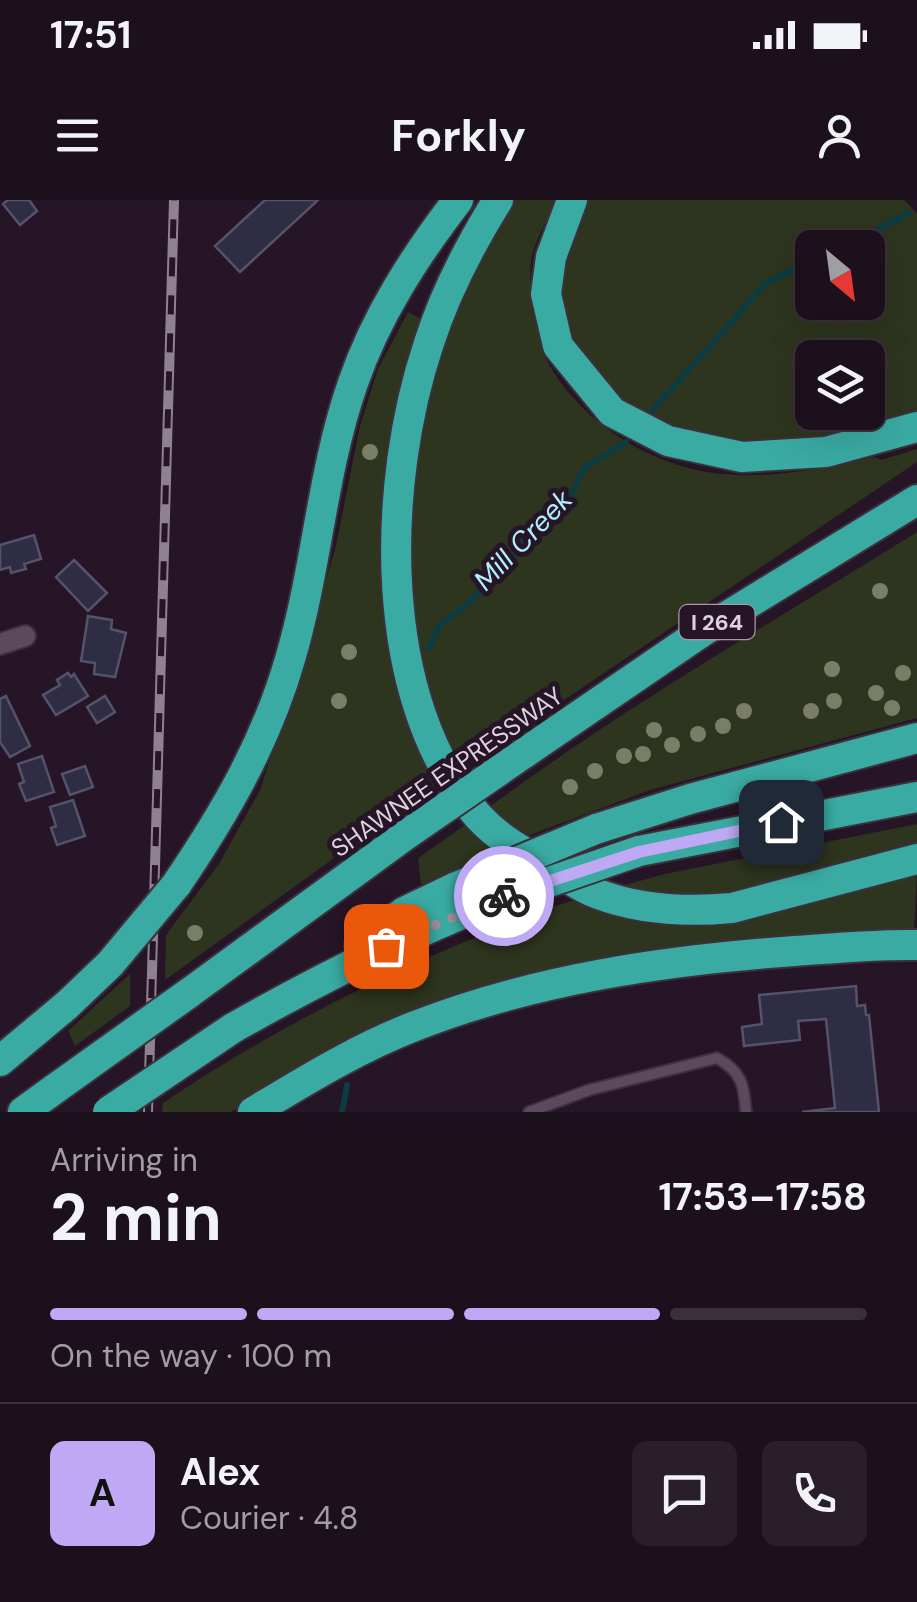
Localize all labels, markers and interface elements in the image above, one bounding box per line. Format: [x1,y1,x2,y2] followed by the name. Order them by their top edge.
[50,10,131,60] text: 17:51
[391,106,526,165] text: Forkly
[50,108,105,163] icon: menu
[812,108,867,163] icon: person
[795,230,885,320] north arrow
[795,230,885,430] map controls
[795,340,885,430] button: layers
[466,481,581,599] water label: Mill Creek
[680,605,754,639] road number: I 264
[325,679,569,865] street label: SHAWNEE EXPRESSWAY
[739,780,824,865] pin
[754,795,809,850] icon: home
[454,846,554,946] courier
[477,869,532,924] icon: bike
[344,904,429,989] pin
[359,919,414,974] icon: bag
[50,1139,198,1181] text: Arriving in
[659,1172,867,1222] text: 17:53–17:58
[50,1176,222,1260] text: 2 min
[50,1335,332,1377] text: On the way · 100 m
[632,1441,737,1546] button: chat
[762,1441,867,1546] button: phone
[180,1447,260,1497] text: Alex
[89,1468,116,1518] text: A
[180,1497,358,1539] text: Courier · 4.8

